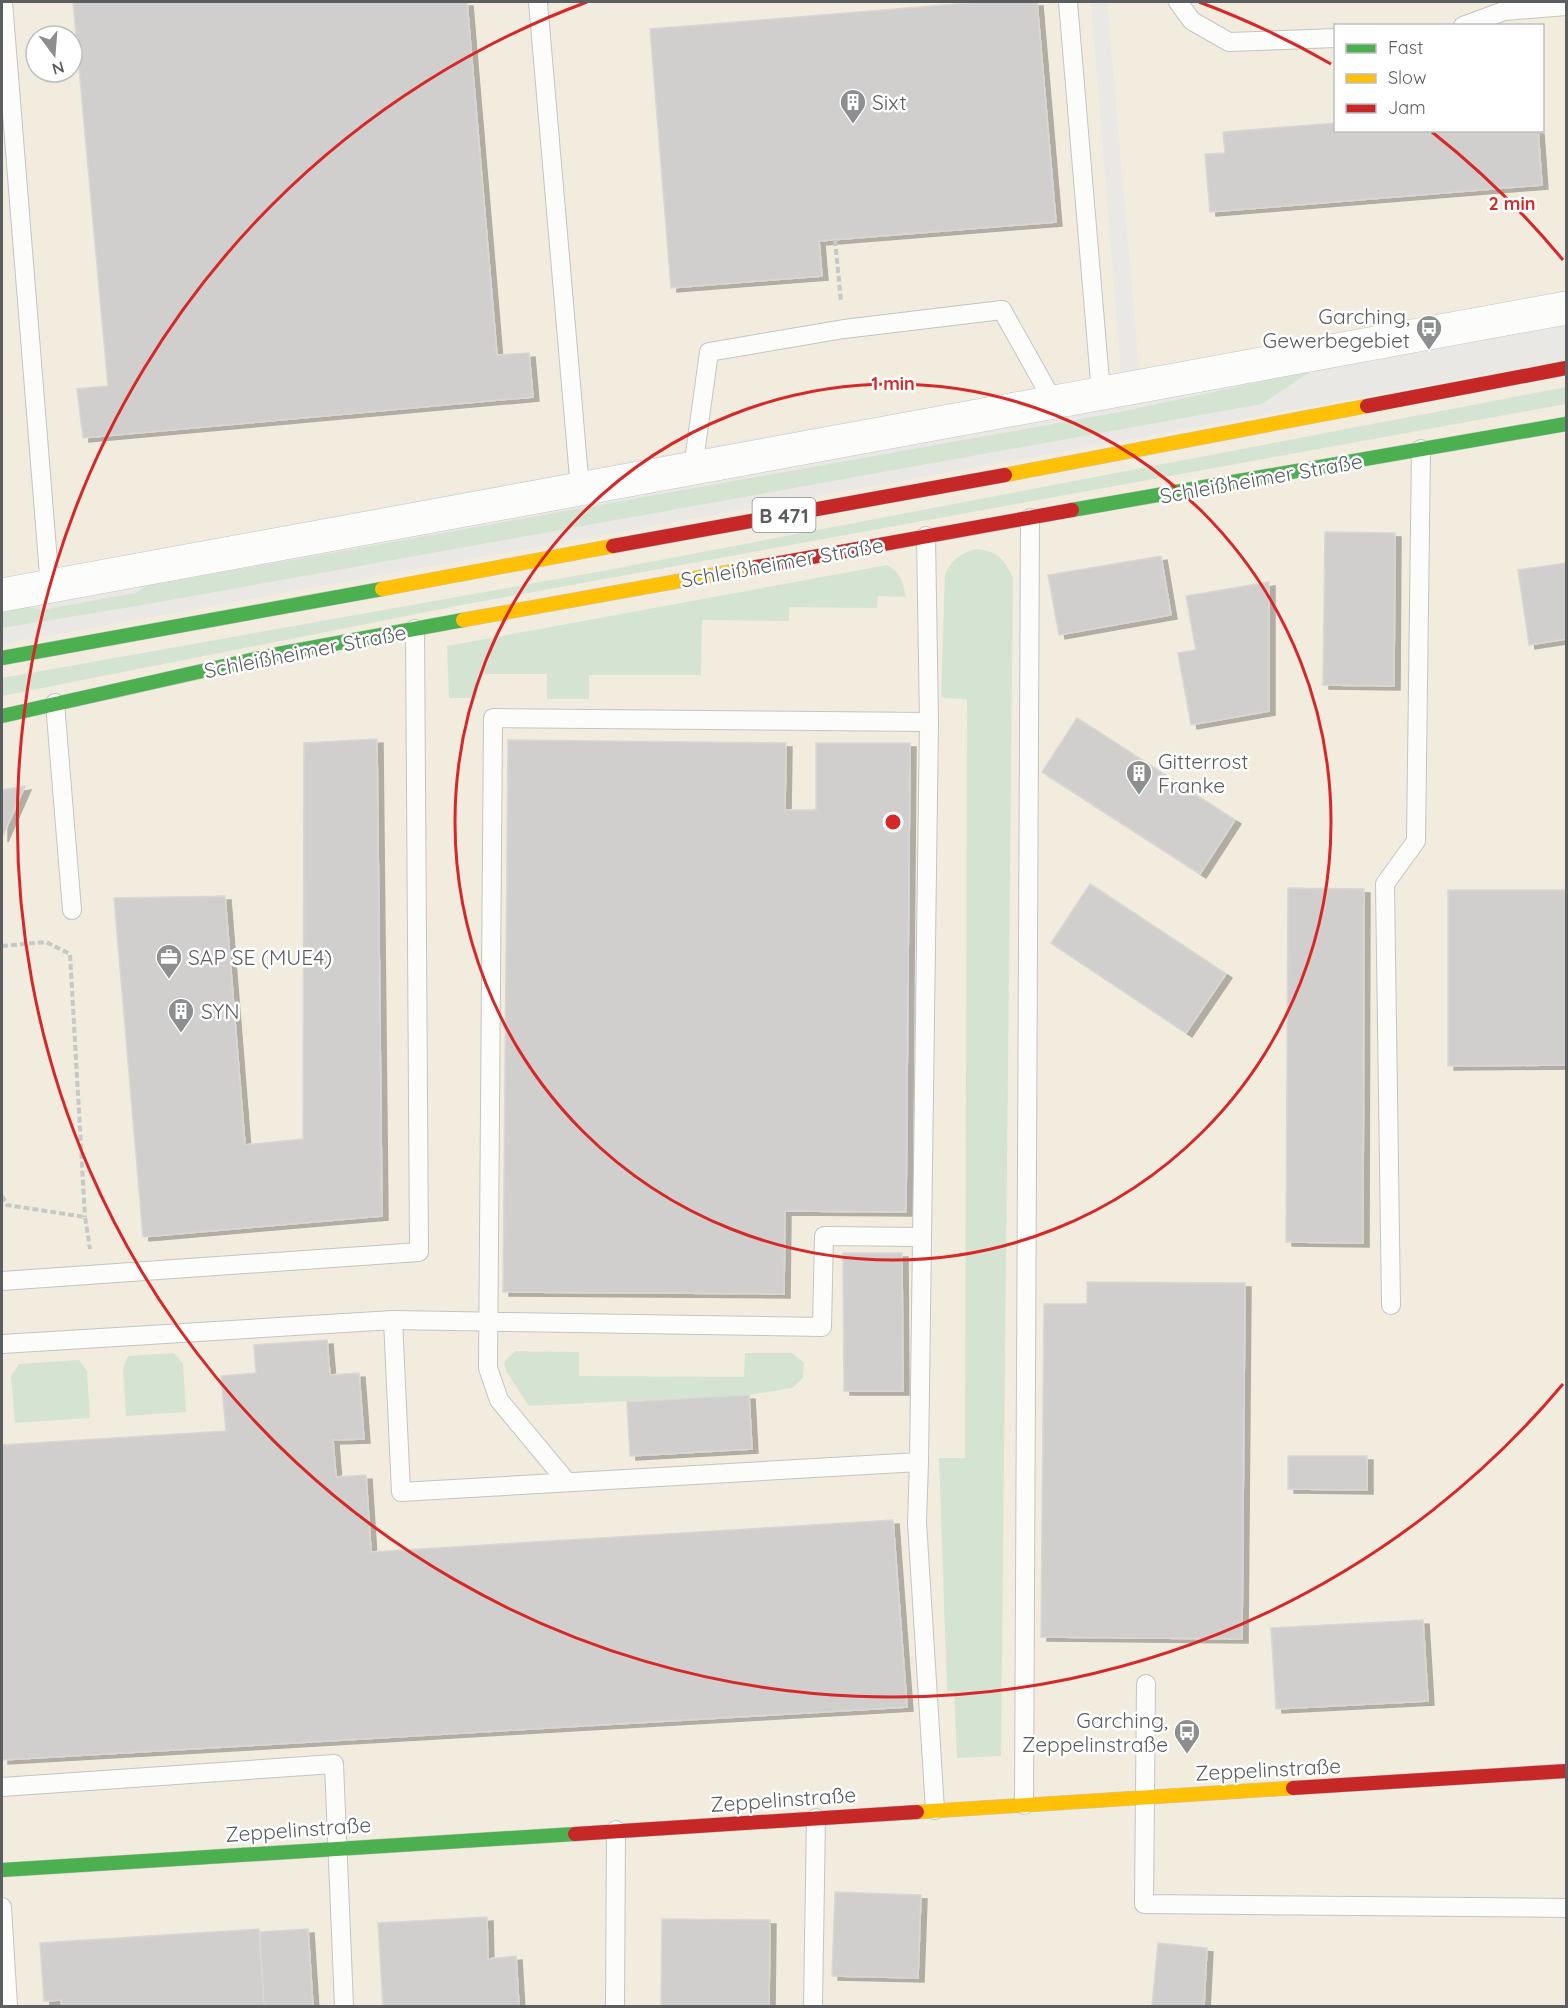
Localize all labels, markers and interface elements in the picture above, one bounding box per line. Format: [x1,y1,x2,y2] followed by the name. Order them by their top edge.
[24,24,84,84] north arrow
[1334,24,1544,132] legend
[1388,36,1423,59] text: Fast
[50,57,67,80] text: N
[1388,66,1426,89] text: Slow
[838,87,868,125] building icon: Sixt
[872,89,907,115] place label: Sixt
[1388,96,1426,119] text: Jam
[1489,192,1535,215] text: 2 min
[1263,303,1410,353] place label: Garching, Gewerbegebiet
[1414,313,1444,351] bus stop icon: Garching, Gewerbegebiet
[871,372,915,395] text: 1 min
[1158,447,1364,509] street label: Schleißheimer Straße
[752,498,816,532] road number: B 471
[679,531,885,593] street label: Schleißheimer Straße
[202,619,408,683] street label: Schleißheimer Straße
[1158,748,1248,798] place label: Gitterrost Franke
[1124,758,1154,796] building icon: Gitterrost Franke
[883,812,903,832] centre of rings
[154,942,184,980] office icon: SAP SE (MUE4)
[188,944,332,970] place label: SAP SE (MUE4)
[166,996,196,1034] building icon: SYN
[201,998,240,1024] place label: SYN
[1022,1707,1168,1757] place label: Garching, Zeppelinstraße
[1172,1717,1202,1755] bus stop icon: Garching, Zeppelinstraße
[1194,1752,1342,1786] street label: Zeppelinstraße
[709,1781,857,1817] street label: Zeppelinstraße
[224,1811,372,1847] street label: Zeppelinstraße

